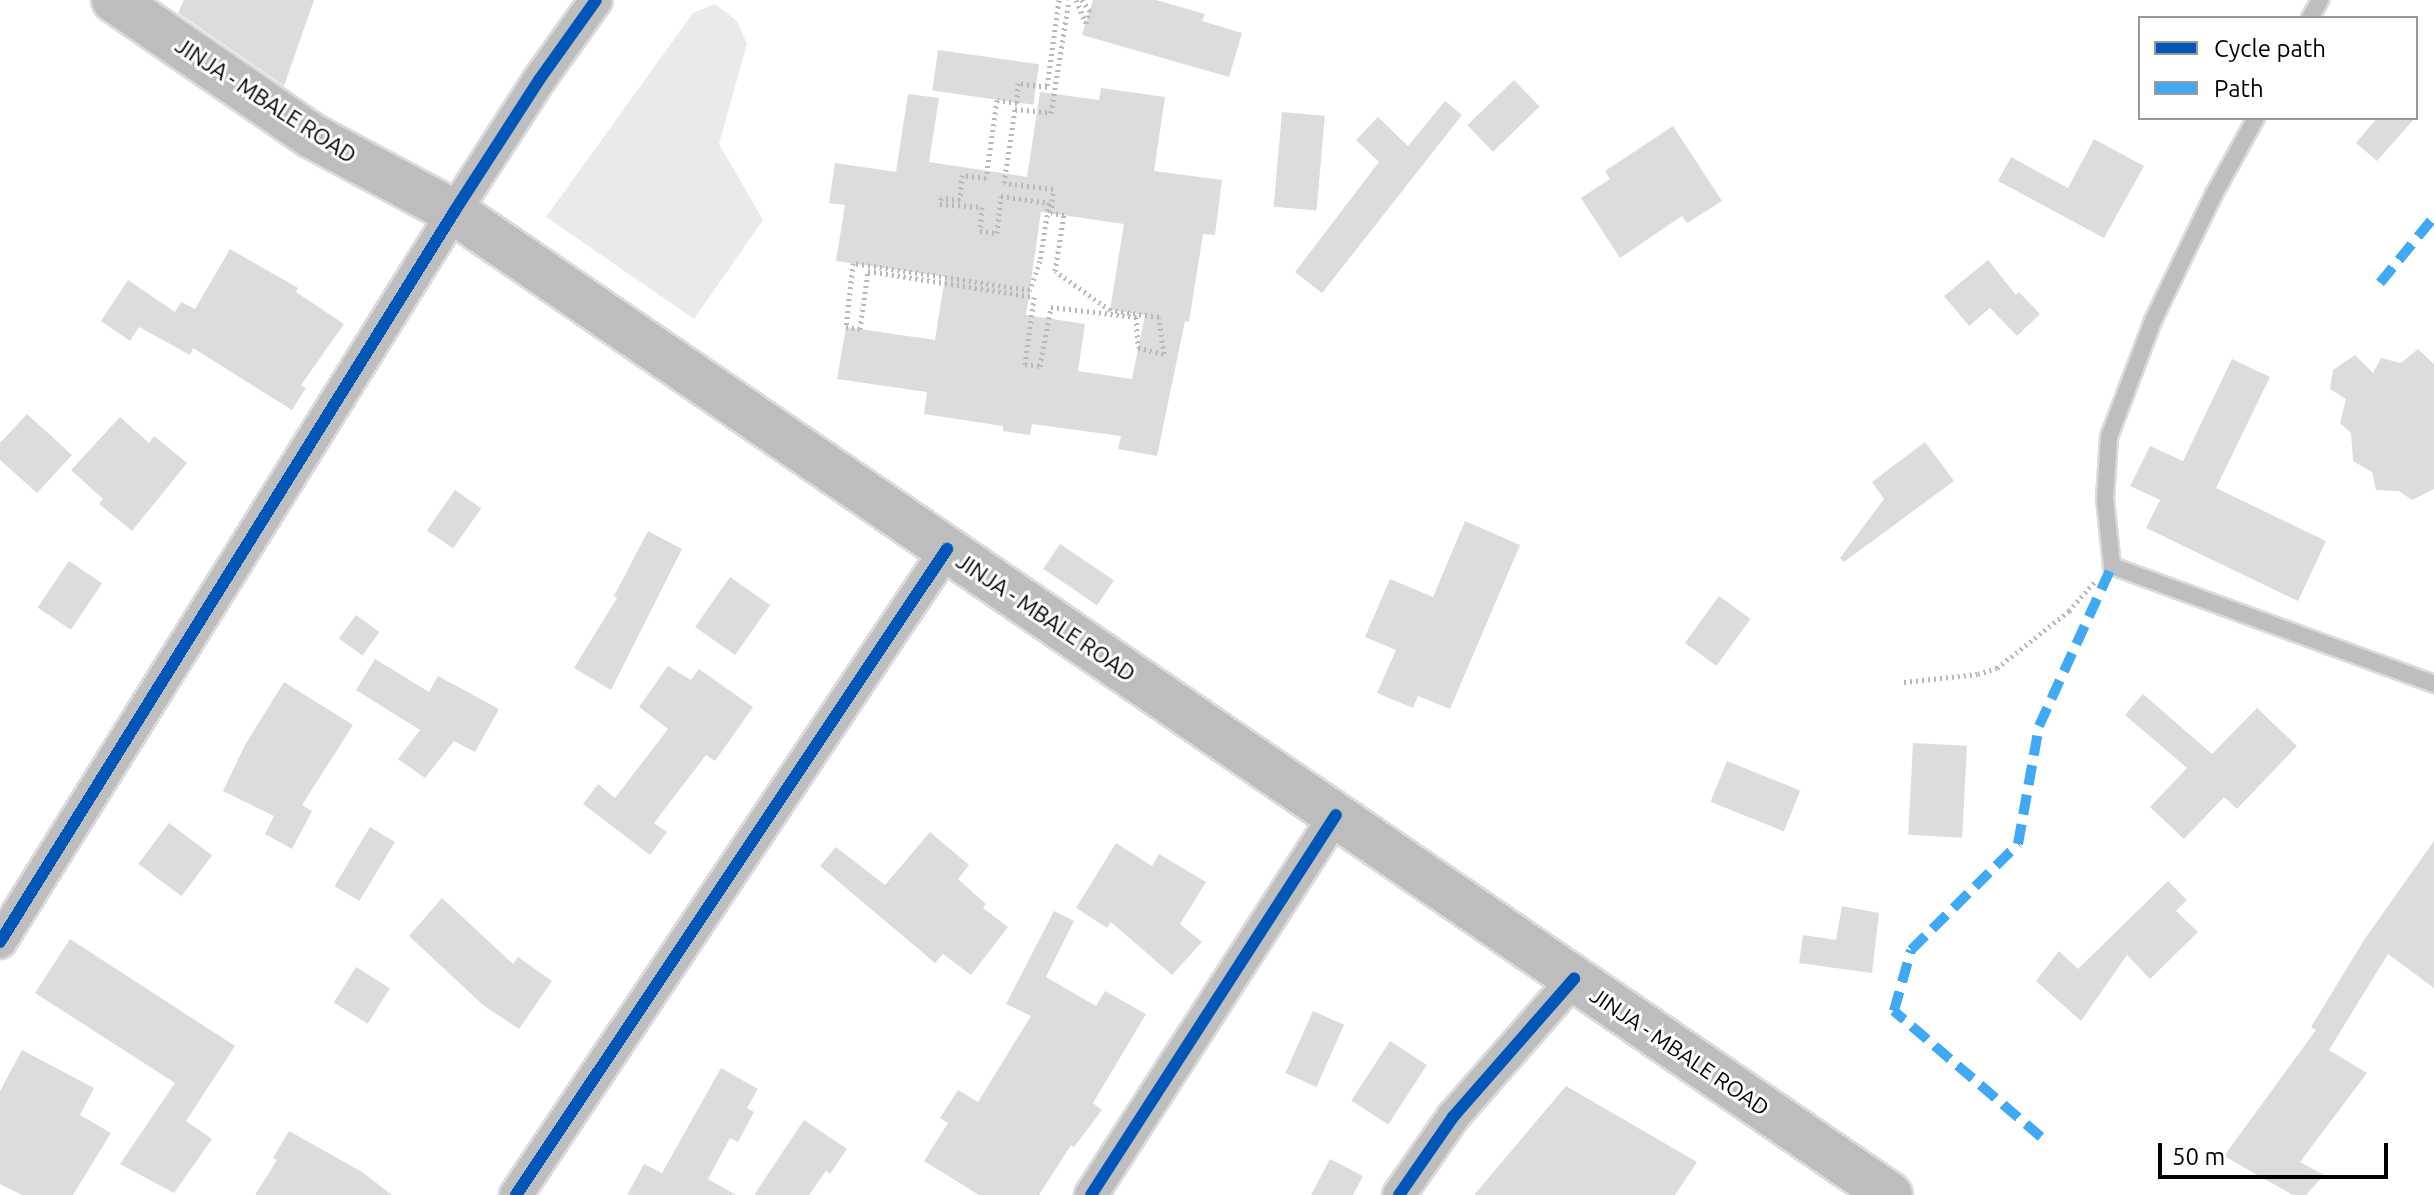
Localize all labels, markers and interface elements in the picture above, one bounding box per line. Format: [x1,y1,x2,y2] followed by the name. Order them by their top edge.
[2138,16,2418,120] legend
[171,32,361,168] street label: JINJA - MBALE ROAD
[2214,35,2326,62] text: Cycle path
[2214,75,2264,102] text: Path
[952,547,1140,687] street label: JINJA - MBALE ROAD
[1586,981,1774,1121] street label: JINJA - MBALE ROAD
[2162,1127,2392,1177] scale bar
[2172,1143,2225,1170] text: 50 m

